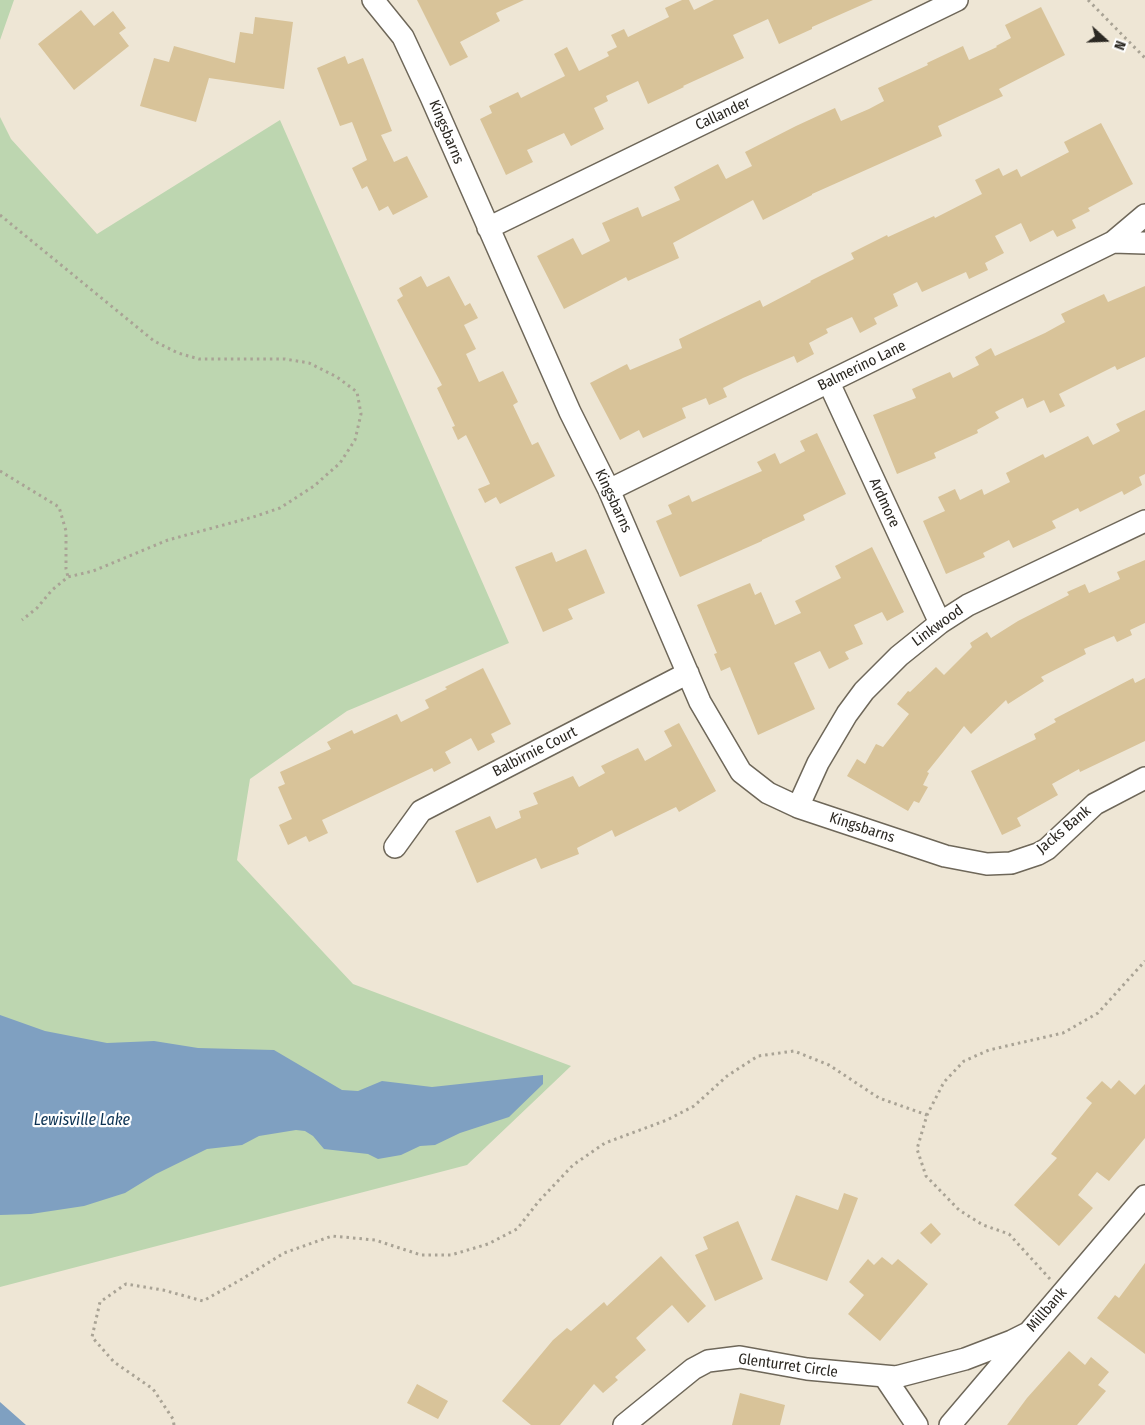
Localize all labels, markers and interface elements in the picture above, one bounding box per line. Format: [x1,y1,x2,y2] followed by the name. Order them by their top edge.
[1080,15,1130,65] north arrow
[1110,38,1129,52] text: N
[693,93,753,135] street label: Callander
[424,97,468,167] street label: Kingsbarns
[815,337,909,395] street label: Balmerino Lane
[591,467,635,535] street label: Kingsbarns
[865,475,903,531] street label: Ardmore
[909,601,967,651] street label: Linkwood
[490,723,580,781] street label: Balbirnie Court
[1033,802,1095,858] street label: Jacks Bank
[827,809,897,847] street label: Kingsbarns
[34,1111,130,1131] water label: Lewisville Lake
[1023,1284,1071,1336] street label: Millbank
[737,1350,839,1382] street label: Glenturret Circle

